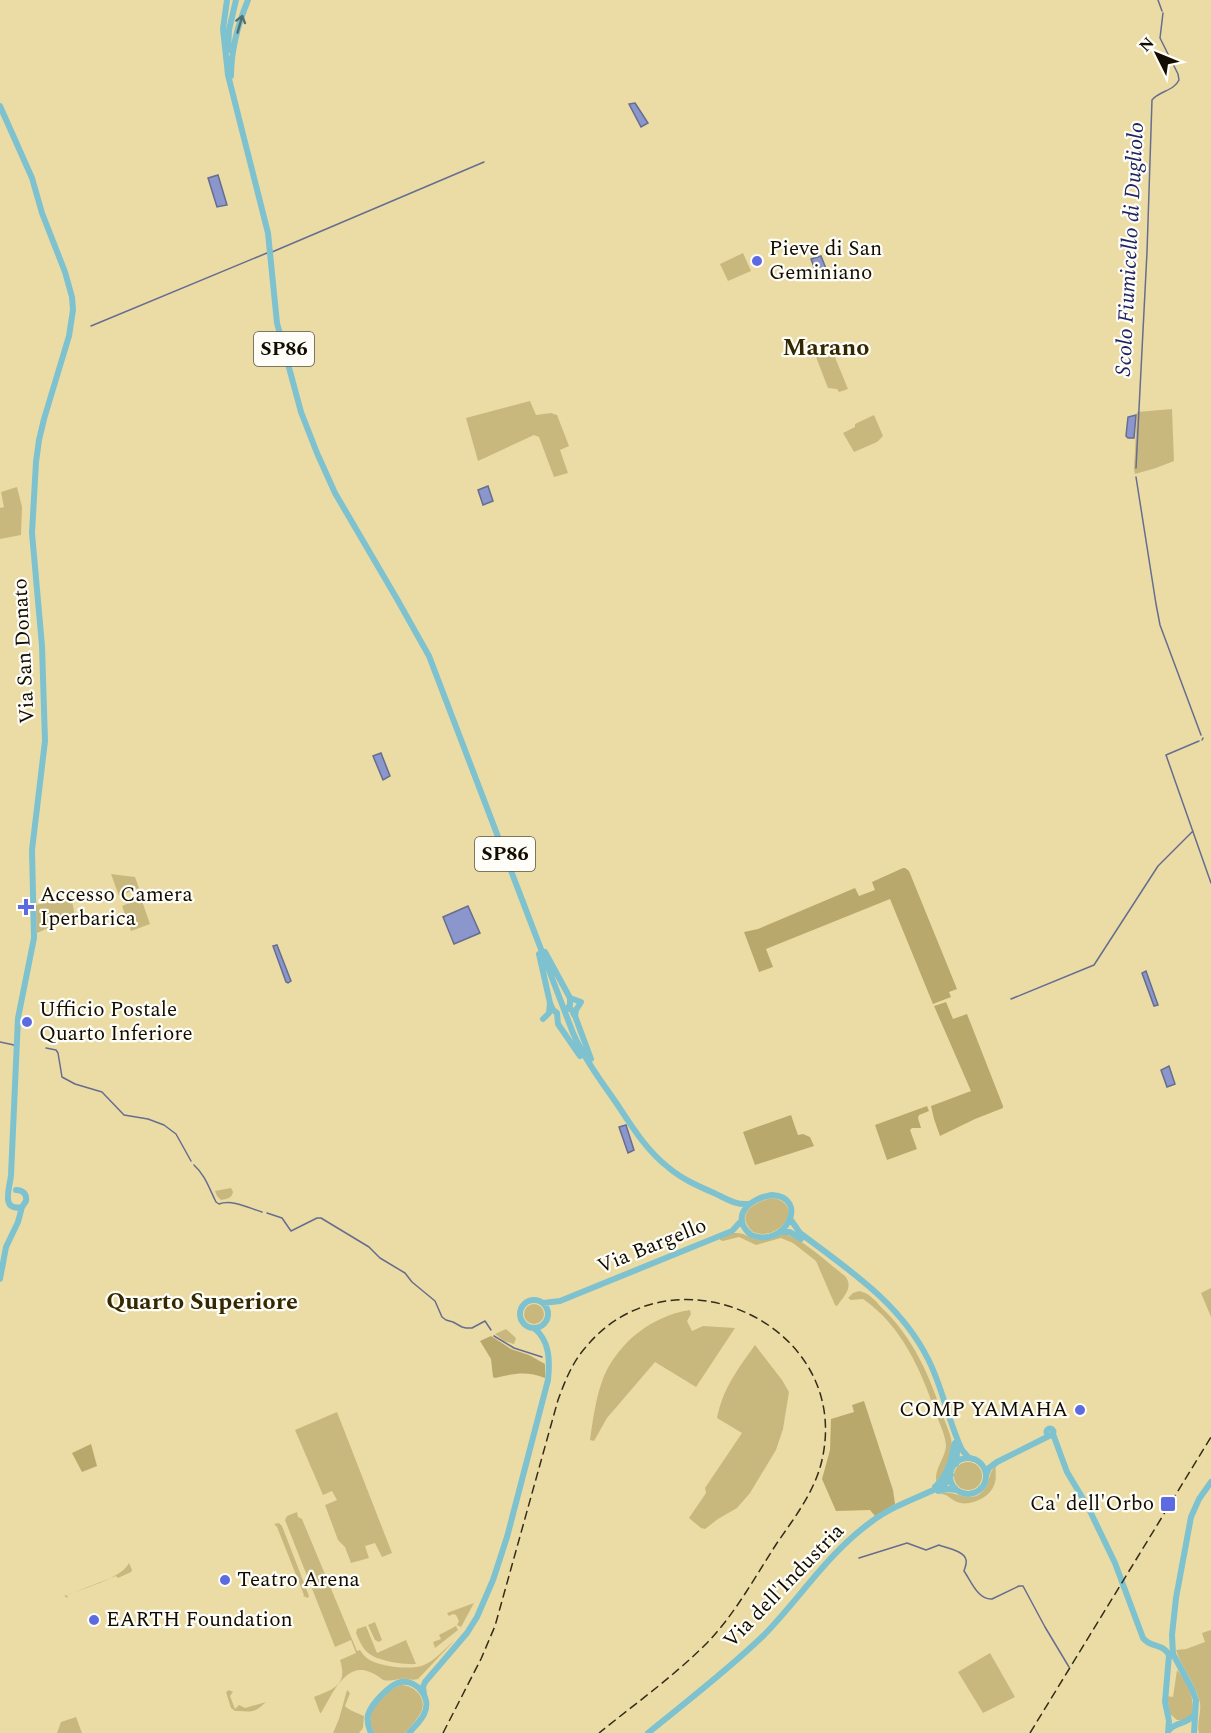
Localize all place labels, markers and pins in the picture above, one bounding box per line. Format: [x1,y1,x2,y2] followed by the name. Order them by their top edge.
[769,233,882,289] place label: Pieve di San Geminiano
[750,254,764,268] marker: Pieve di San Geminiano
[40,879,193,935] place label: Accesso Camera Iperbarica
[17,898,35,916] marker: Accesso Camera Iperbarica
[39,994,193,1050] place label: Ufficio Postale Quarto Inferiore
[20,1015,34,1029] marker: Ufficio Postale Quarto Inferiore
[899,1394,1068,1426] place label: COMP YAMAHA
[1073,1403,1087,1417] marker: COMP YAMAHA
[1030,1488,1154,1520] place label: Ca' dell'Orbo
[1159,1495,1177,1513] marker: Ca' dell'Orbo
[237,1564,361,1596] place label: Teatro Arena
[218,1573,232,1587] marker: Teatro Arena
[106,1604,293,1636] place label: EARTH Foundation
[87,1613,101,1627] marker: EARTH Foundation

